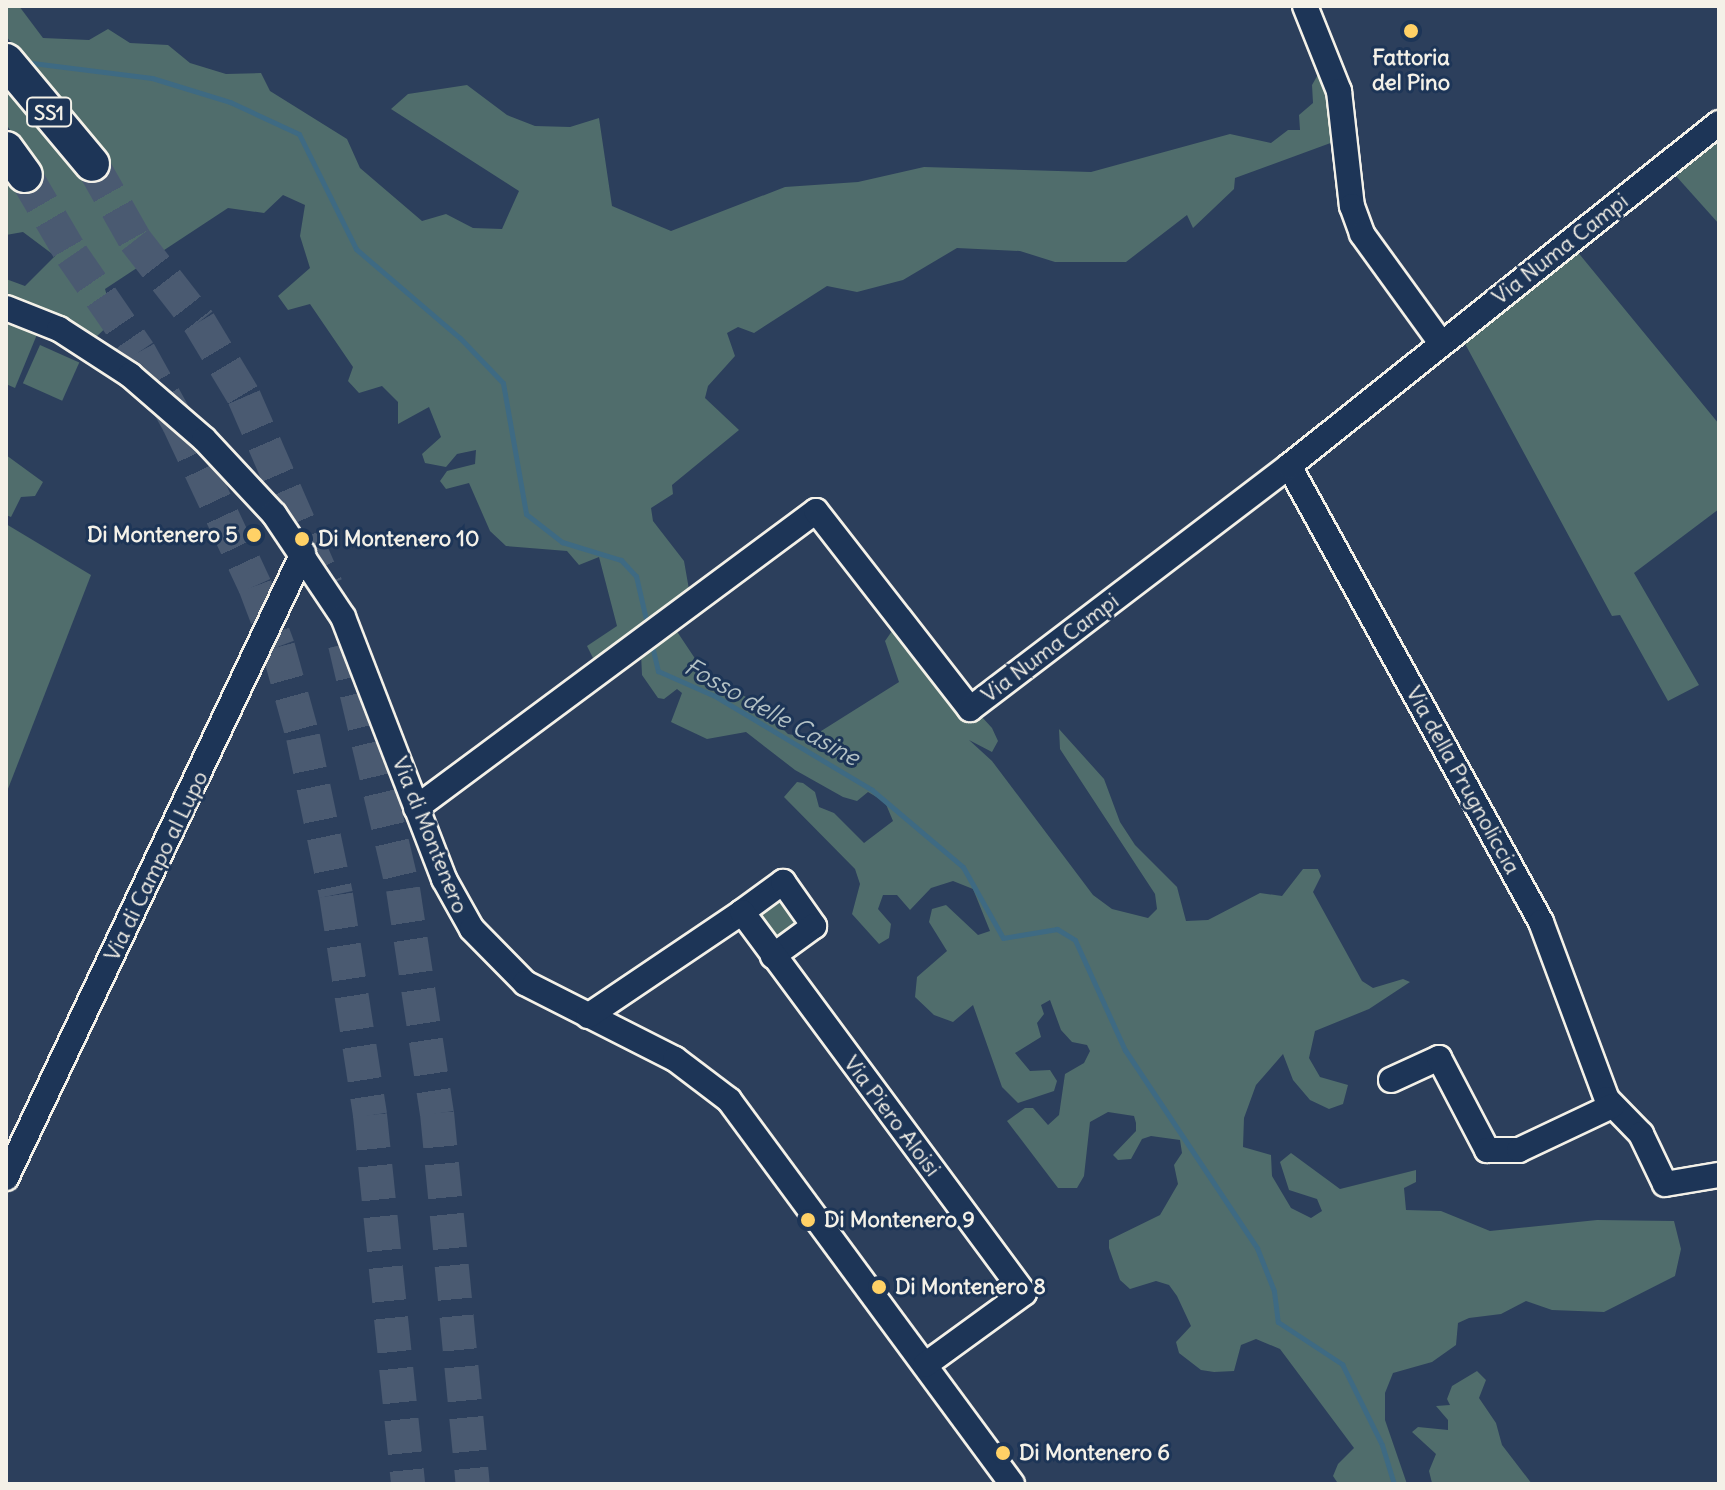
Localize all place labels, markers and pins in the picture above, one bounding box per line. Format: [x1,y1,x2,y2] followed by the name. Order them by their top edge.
[1402,22,1420,40] marker: Fattoria del Pino
[1372,44,1450,96] place label: Fattoria del Pino
[87,522,238,548] place label: Di Montenero 5
[245,526,263,544] marker: Di Montenero 5
[318,526,480,552] place label: Di Montenero 10
[293,530,311,548] marker: Di Montenero 10
[824,1207,975,1233] place label: Di Montenero 9
[799,1211,817,1229] marker: Di Montenero 9
[895,1274,1046,1300] place label: Di Montenero 8
[870,1278,888,1296] marker: Di Montenero 8
[1019,1440,1170,1466] place label: Di Montenero 6
[994,1444,1012,1462] marker: Di Montenero 6

